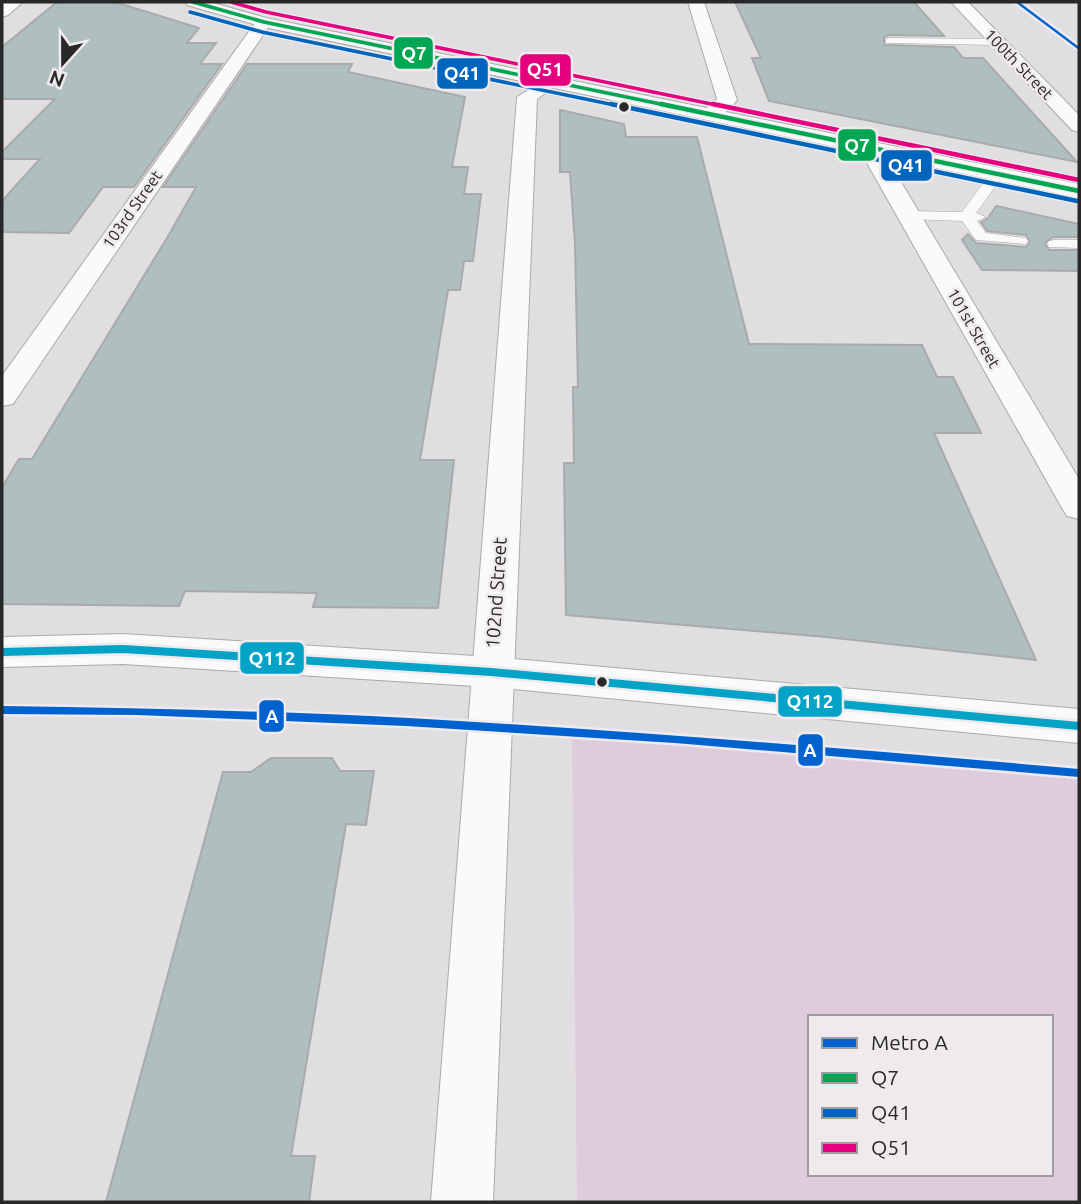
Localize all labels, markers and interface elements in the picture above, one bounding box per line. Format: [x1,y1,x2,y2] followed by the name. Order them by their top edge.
[981,25,1058,103] street label: 100th Street
[28,28,98,98] north arrow
[393,36,434,70] line badge: Q7
[401,42,427,64] text: Q7
[519,53,572,87] line badge: Q51
[436,57,489,90] line badge: Q41
[527,58,563,80] text: Q51
[444,62,480,84] text: Q41
[46,66,67,92] text: N
[617,100,631,114] unlabelled marker
[837,128,877,162] line badge: Q7
[844,134,870,156] text: Q7
[880,149,933,182] line badge: Q41
[888,154,924,176] text: Q41
[99,166,166,251] street label: 103rd Street
[944,285,1004,371] street label: 101st Street
[481,536,511,649] street label: 102nd Street
[239,641,305,675] line badge: Q112
[248,647,296,669] text: Q112
[595,675,609,689] unlabelled marker
[777,685,843,718] line badge: Q112
[786,690,834,712] text: Q112
[258,699,285,733] line badge: A
[265,705,279,727] text: A
[797,733,824,767] line badge: A
[803,739,817,761] text: A
[808,1015,1053,1176] legend
[871,1030,948,1054] text: Metro A
[871,1065,899,1089] text: Q7
[871,1100,911,1124] text: Q41
[871,1135,911,1159] text: Q51

